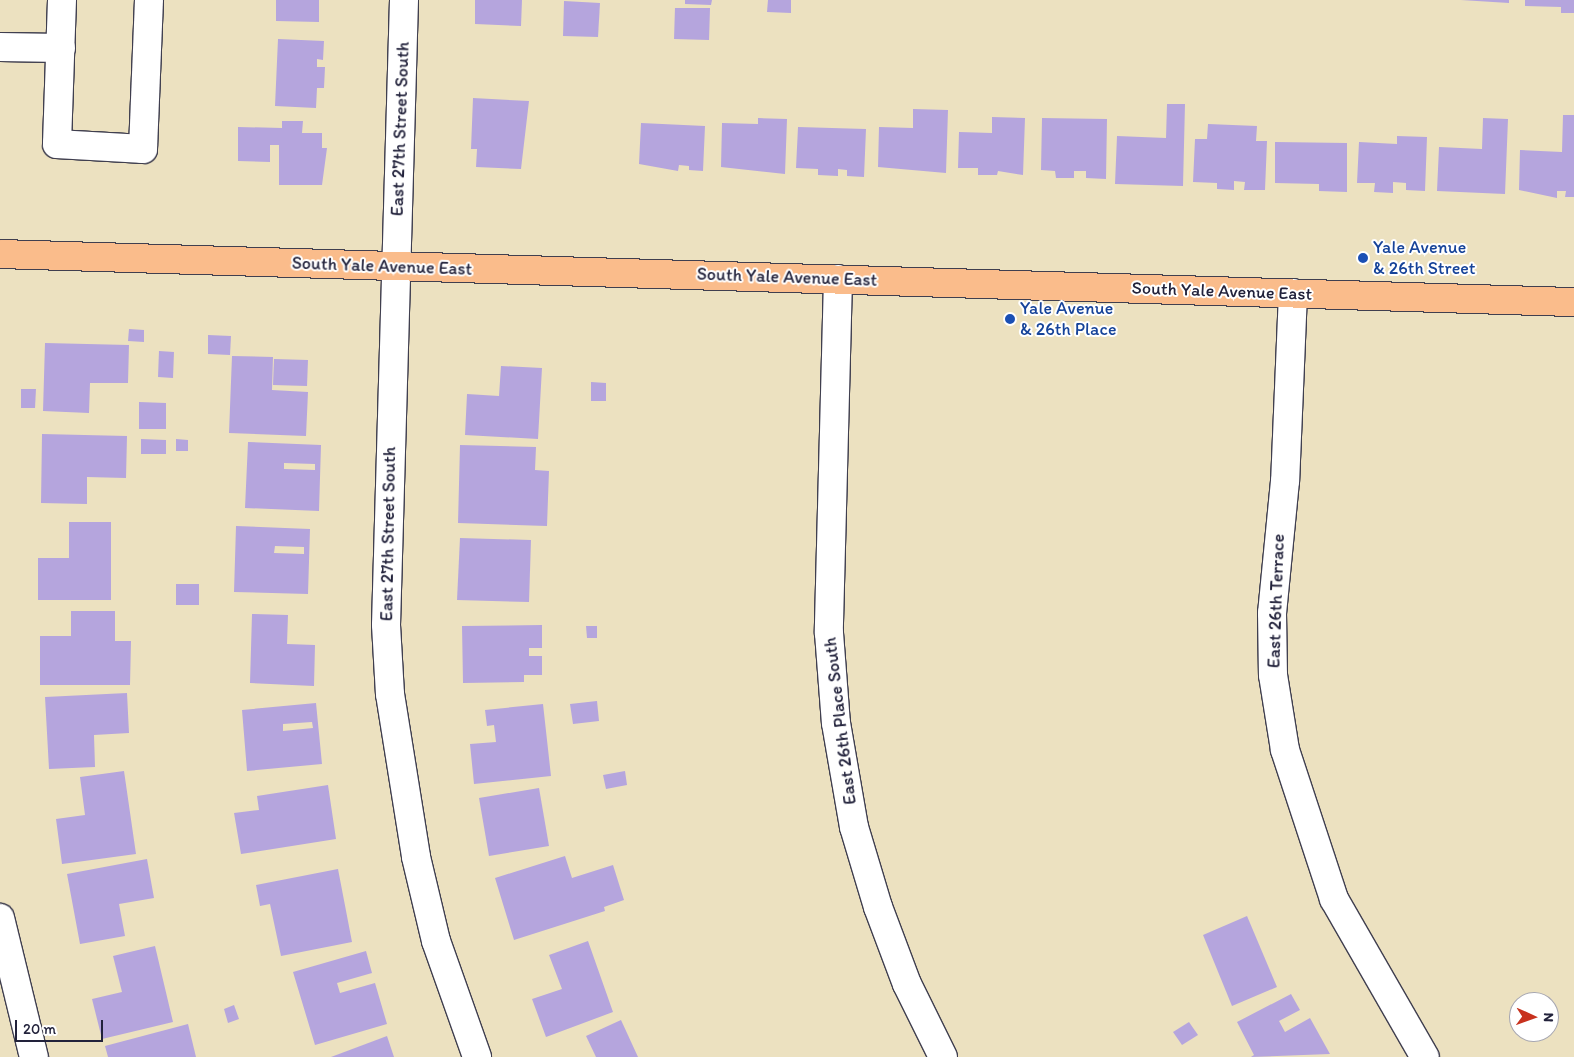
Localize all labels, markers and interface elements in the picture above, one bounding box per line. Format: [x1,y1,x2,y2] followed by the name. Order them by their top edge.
[386,42,414,216] street label: East 27th Street South
[1373,237,1475,280] place label: Yale Avenue & 26th Street
[292,252,472,280] street label: South Yale Avenue East
[1357,252,1369,264] marker: Yale Avenue & 26th Street
[697,263,877,291] street label: South Yale Avenue East
[1132,277,1312,305] street label: South Yale Avenue East
[1020,298,1116,340] place label: Yale Avenue & 26th Place
[1004,313,1016,325] marker: Yale Avenue & 26th Place
[376,447,400,621] street label: East 27th Street South
[1263,534,1289,668] street label: East 26th Terrace
[819,636,861,806] street label: East 26th Place South
[1509,992,1559,1042] north arrow
[18,1010,105,1042] scale bar
[1540,1012,1557,1023] text: N
[23,1020,56,1038] text: 20 m

